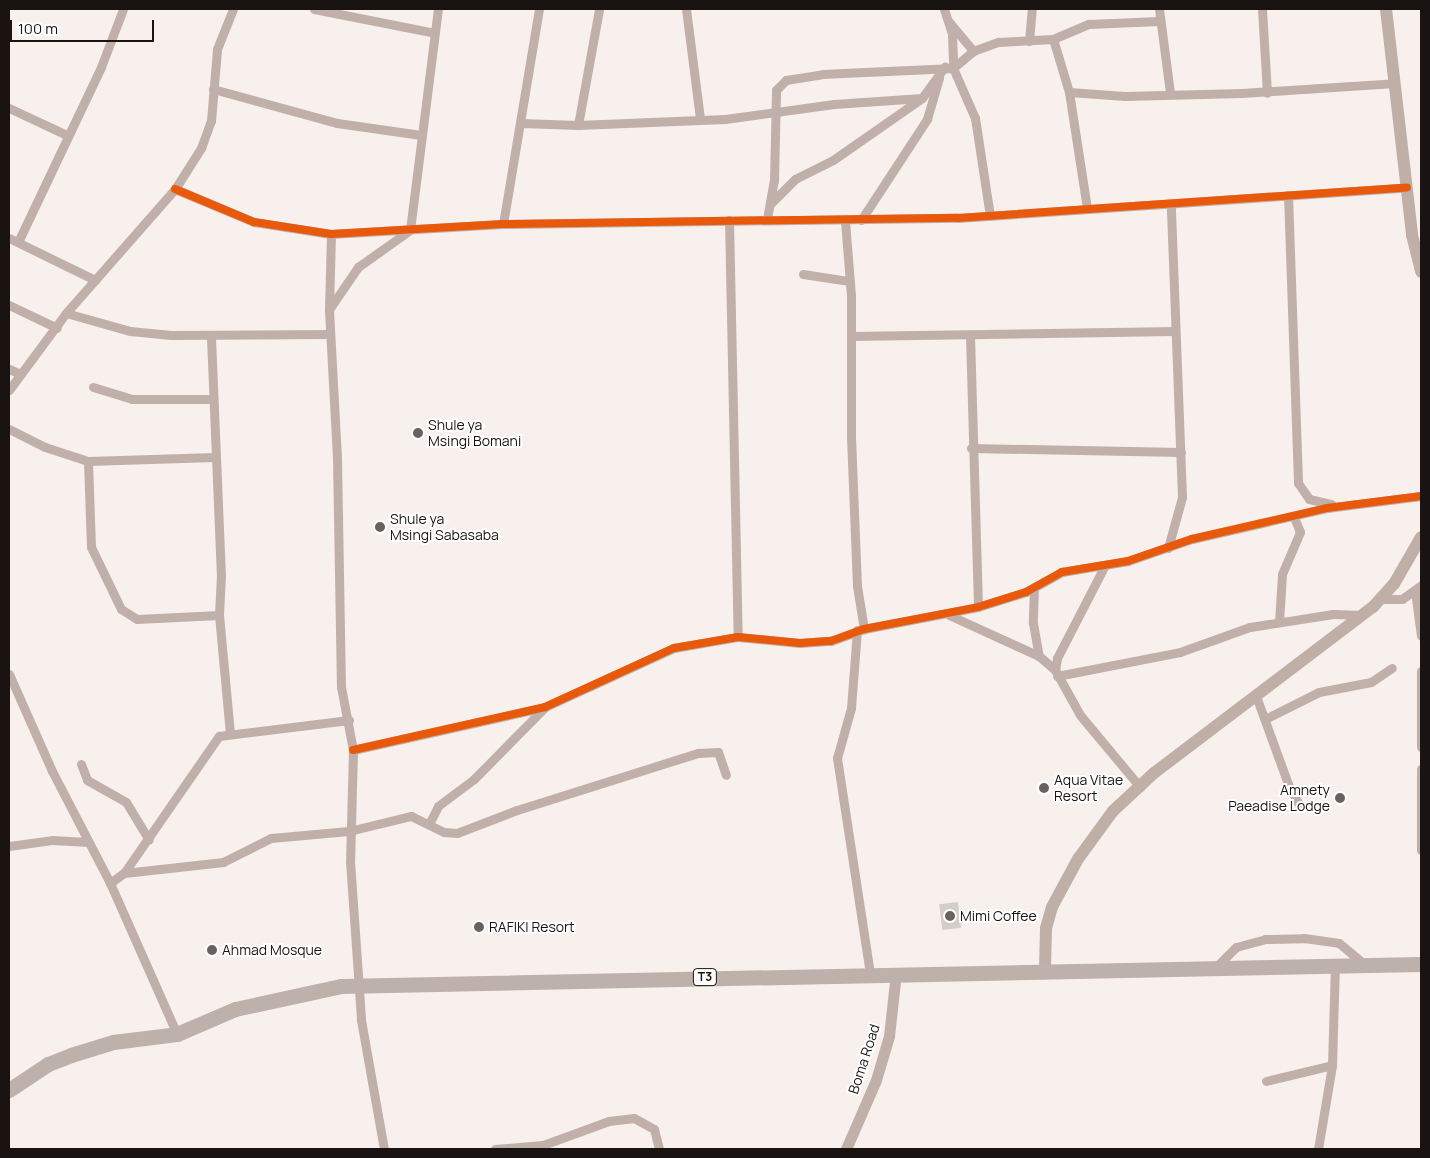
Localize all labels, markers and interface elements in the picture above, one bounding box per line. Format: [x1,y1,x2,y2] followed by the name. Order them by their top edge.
[12,10,156,42] scale bar
[18,18,58,39] text: 100 m
[428,417,521,450] place label: Shule ya Msingi Bomani
[412,427,424,439] marker: Shule ya Msingi Bomani
[390,511,499,544] place label: Shule ya Msingi Sabasaba
[374,521,386,533] marker: Shule ya Msingi Sabasaba
[1054,772,1123,804] place label: Aqua Vitae Resort
[1038,782,1050,794] marker: Aqua Vitae Resort
[1228,782,1330,814] place label: Amnety Paeadise Lodge
[1334,792,1346,804] marker: Amnety Paeadise Lodge
[960,908,1037,924] place label: Mimi Coffee
[944,910,956,922] marker: Mimi Coffee
[489,919,575,935] place label: RAFIKI Resort
[473,921,485,933] marker: RAFIKI Resort
[222,942,322,958] place label: Ahmad Mosque
[206,944,218,956] marker: Ahmad Mosque
[692,968,718,986] road number: T3
[845,1022,883,1096] street label: Boma Road

